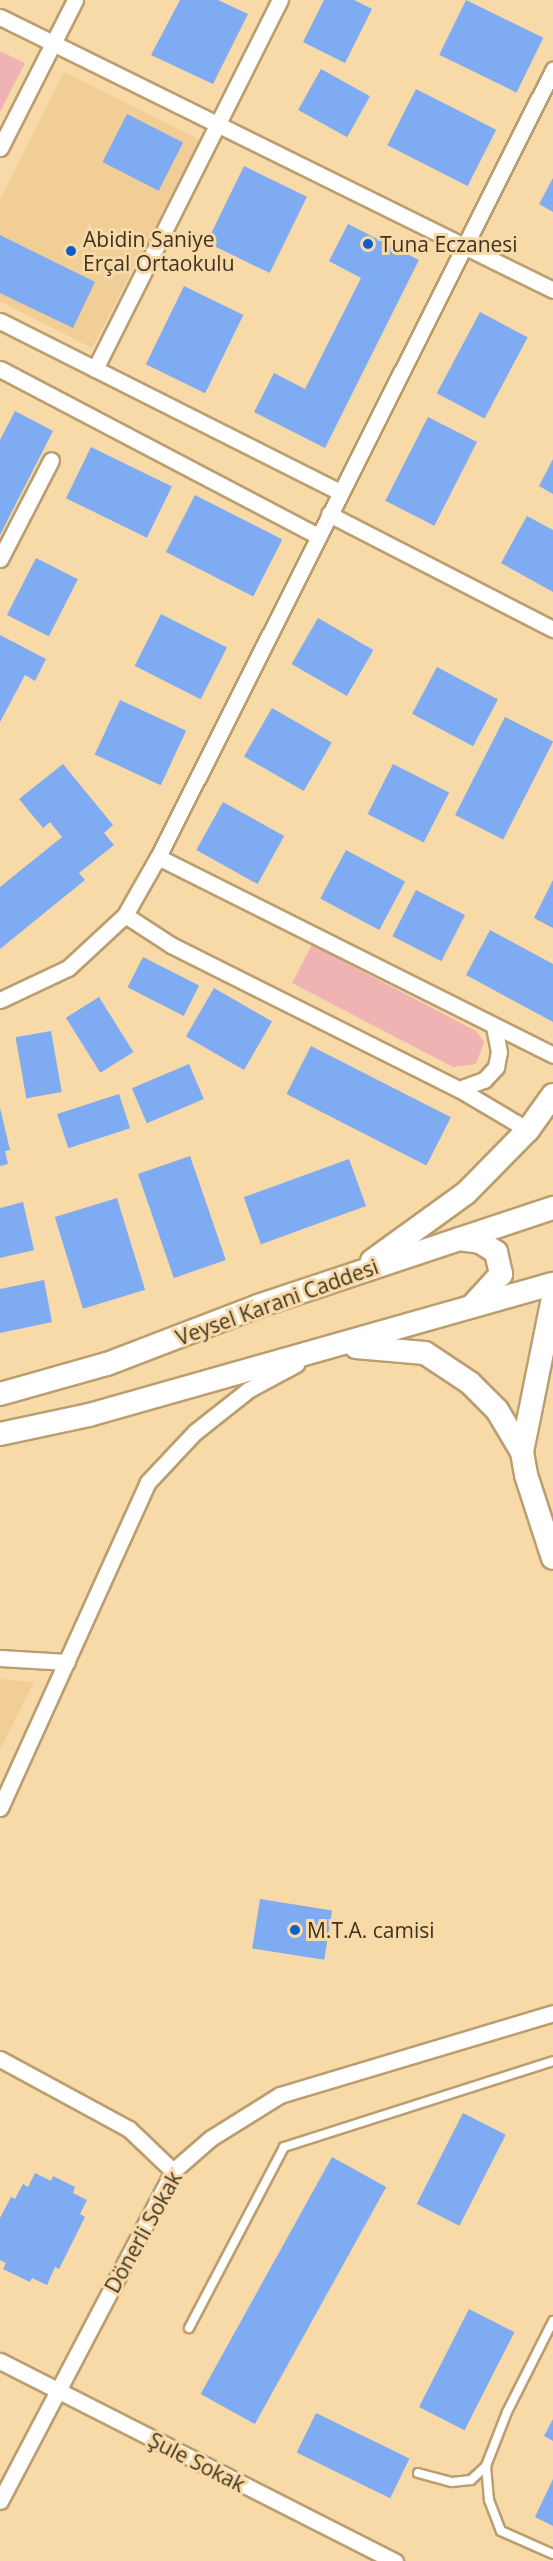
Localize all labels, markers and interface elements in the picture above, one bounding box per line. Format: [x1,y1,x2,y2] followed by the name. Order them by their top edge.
[83,226,235,276] place label: Abidin Saniye Erçal Ortaokulu
[380,231,518,257] place label: Tuna Eczanesi
[361,237,375,251] marker: Tuna Eczanesi
[64,244,78,258] marker: Abidin Saniye Erçal Ortaokulu
[172,1254,382,1350] street label: Veysel Karani Caddesi
[307,1917,435,1943] place label: M.T.A. camisi
[288,1923,302,1937] marker: M.T.A. camisi
[99,2167,187,2297] street label: Dönerli Sokak
[145,2427,249,2497] street label: Şule Sokak

